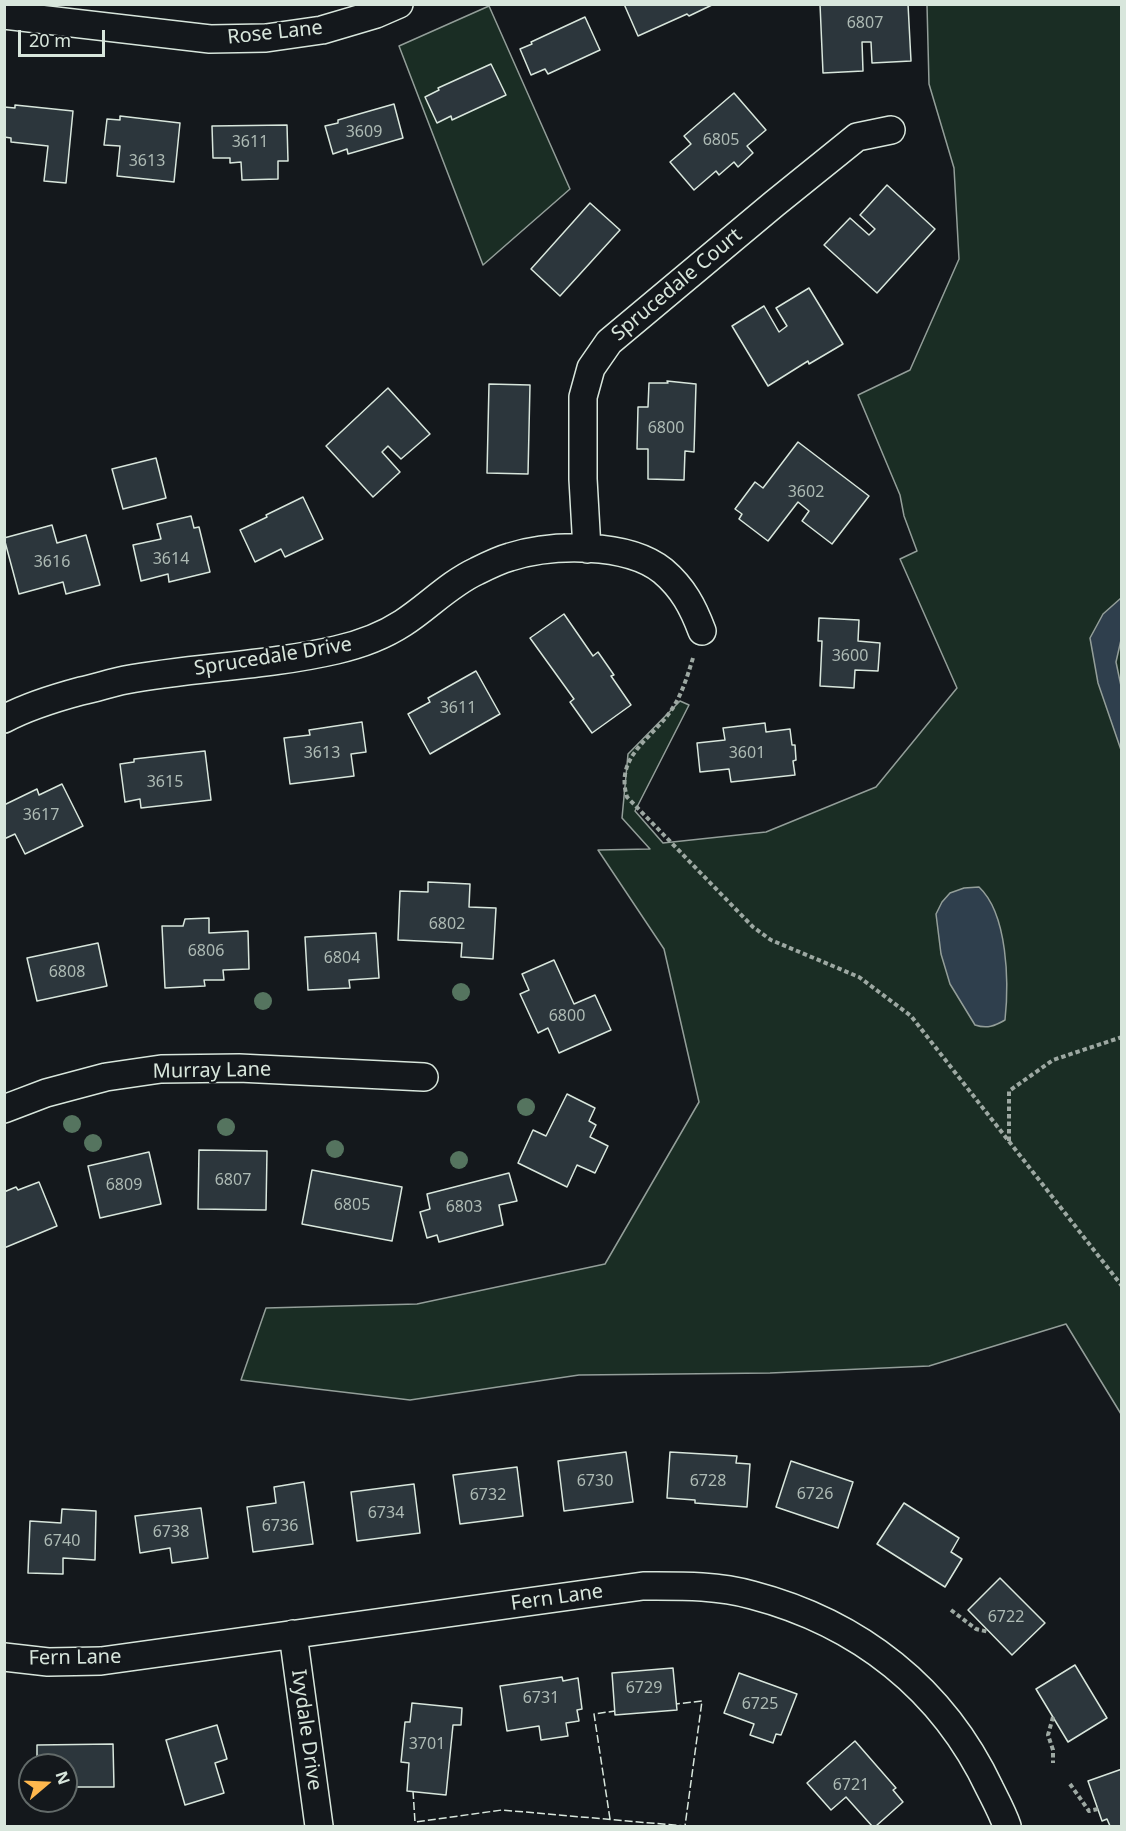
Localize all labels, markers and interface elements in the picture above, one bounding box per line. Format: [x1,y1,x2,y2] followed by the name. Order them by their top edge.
[847,13,883,33] house number: 6807
[226,16,324,50] street label: Rose Lane
[21,18,108,56] scale bar
[29,28,71,52] text: 20 m
[346,122,382,142] house number: 3609
[703,130,739,150] house number: 6805
[232,132,268,152] house number: 3611
[129,151,165,171] house number: 3613
[607,224,747,346] street label: Sprucedale Court
[648,418,684,438] house number: 6800
[788,482,824,502] house number: 3602
[153,549,189,569] house number: 3614
[34,552,70,572] house number: 3616
[192,633,354,681] street label: Sprucedale Drive
[832,646,868,666] house number: 3600
[440,698,476,718] house number: 3611
[304,743,340,763] house number: 3613
[729,743,765,763] house number: 3601
[147,772,183,792] house number: 3615
[23,805,59,825] house number: 3617
[429,914,465,934] house number: 6802
[188,941,224,961] house number: 6806
[324,948,360,968] house number: 6804
[49,962,85,982] house number: 6808
[549,1006,585,1026] house number: 6800
[153,1058,271,1084] street label: Murray Lane
[215,1170,251,1190] house number: 6807
[106,1175,142,1195] house number: 6809
[334,1195,370,1215] house number: 6805
[446,1197,482,1217] house number: 6803
[577,1471,613,1491] house number: 6730
[690,1471,726,1491] house number: 6728
[797,1484,833,1504] house number: 6726
[470,1485,506,1505] house number: 6732
[368,1503,404,1523] house number: 6734
[262,1516,298,1536] house number: 6736
[153,1522,189,1542] house number: 6738
[44,1531,80,1551] house number: 6740
[509,1580,605,1616] street label: Fern Lane
[988,1607,1024,1627] house number: 6722
[28,1645,122,1671] street label: Fern Lane
[286,1668,326,1792] street label: Ivydale Drive
[626,1678,662,1698] house number: 6729
[523,1688,559,1708] house number: 6731
[742,1694,778,1714] house number: 6725
[409,1734,445,1754] house number: 3701
[18,1753,78,1813] north arrow
[51,1768,76,1788] text: N
[833,1775,869,1795] house number: 6721

